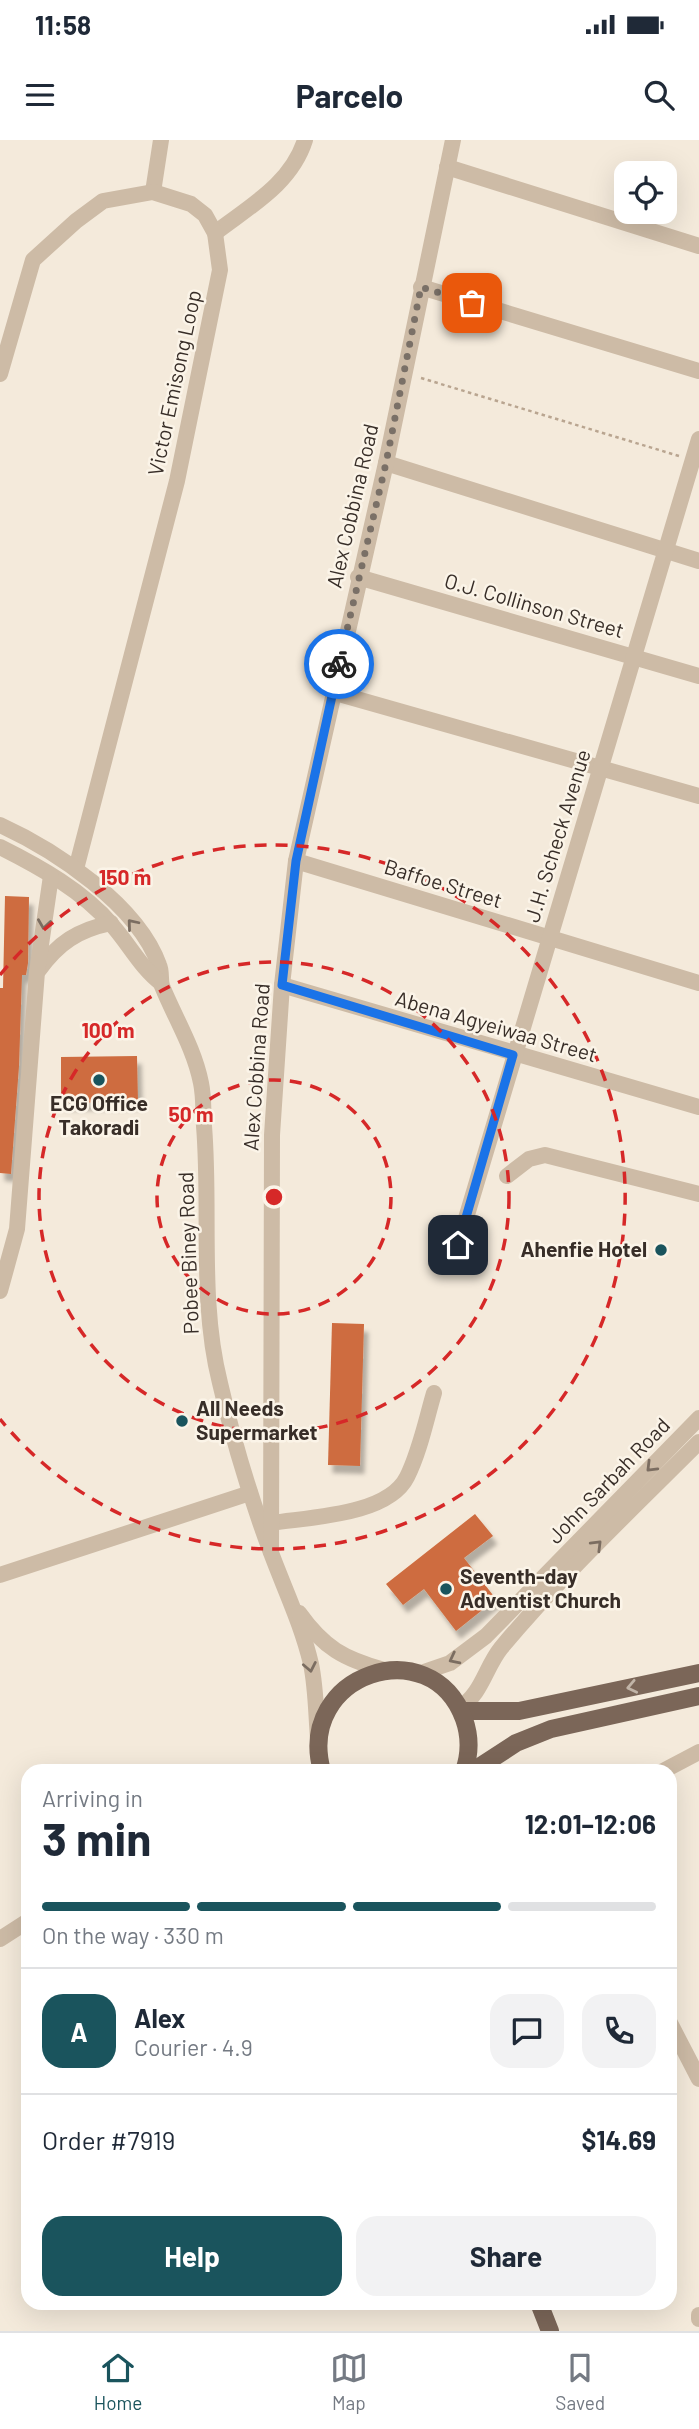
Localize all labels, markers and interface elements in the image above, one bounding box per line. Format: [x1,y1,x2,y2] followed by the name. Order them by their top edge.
[35,9,91,40] text: 11:58
[21,76,59,114] icon: menu
[296,76,403,114] text: Parcelo
[640,76,678,114] icon: search
[614,161,677,224] map controls
[614,161,677,224] button: locate
[442,273,502,333] pin
[453,284,491,322] icon: bag
[142,287,205,478] street label: Victor Emisong Loop
[320,421,383,590] street label: Alex Cobbina Road
[442,567,627,642] street label: O.J. Collinson Street
[304,629,374,699] courier
[320,645,358,683] icon: bike
[518,746,595,925] street label: J.H. Scheck Avenue
[382,853,505,912] street label: Baffoe Street
[99,864,151,889] text: 150 m
[37,918,52,930] one-way arrow
[128,919,140,932] one-way arrow
[237,982,274,1151] street label: Alex Cobbina Road
[393,985,600,1066] street label: Abena Agyeiwaa Street
[81,1017,135,1042] text: 100 m
[91,1072,107,1088] marker: ECG Office Takoradi
[50,1090,148,1139] place label: ECG Office Takoradi
[168,1101,214,1126] text: 50 m
[172,1171,203,1335] street label: Pobee Biney Road
[262,1185,286,1209] centre of rings
[428,1215,488,1275] pin
[439,1226,477,1264] icon: home
[520,1236,647,1261] place label: Ahenfie Hotel
[653,1242,669,1258] marker: Ahenfie Hotel
[196,1395,317,1444] place label: All Needs Supermarket
[542,1412,674,1548] street label: John Sarbah Road
[174,1413,190,1429] marker: All Needs Supermarket
[646,1458,659,1471] one-way arrow
[588,1540,601,1553] one-way arrow
[460,1563,621,1612] place label: Seventh-day Adventist Church
[438,1581,454,1597] marker: Seventh-day Adventist Church
[449,1651,462,1665] one-way arrow
[302,1661,317,1673] one-way arrow
[626,1678,638,1693] one-way arrow
[42,1784,143,1812] text: Arriving in
[525,1808,656,1839] text: 12:01–12:06
[42,1810,151,1865] text: 3 min
[42,1921,224,1949] text: On the way · 330 m
[490,1994,564,2068] button: chat
[582,1994,656,2068] button: phone
[134,2002,185,2033] text: Alex
[70,2016,88,2047] text: A
[134,2033,253,2061] text: Courier · 4.9
[42,2124,175,2155] text: Order #7919
[581,2124,656,2155] text: $14.69
[42,2216,342,2296] button: Help
[356,2216,656,2296] button: Share
[94,2349,142,2414] tab: Home
[330,2349,368,2414] tab: Map
[555,2349,605,2414] tab: Saved

